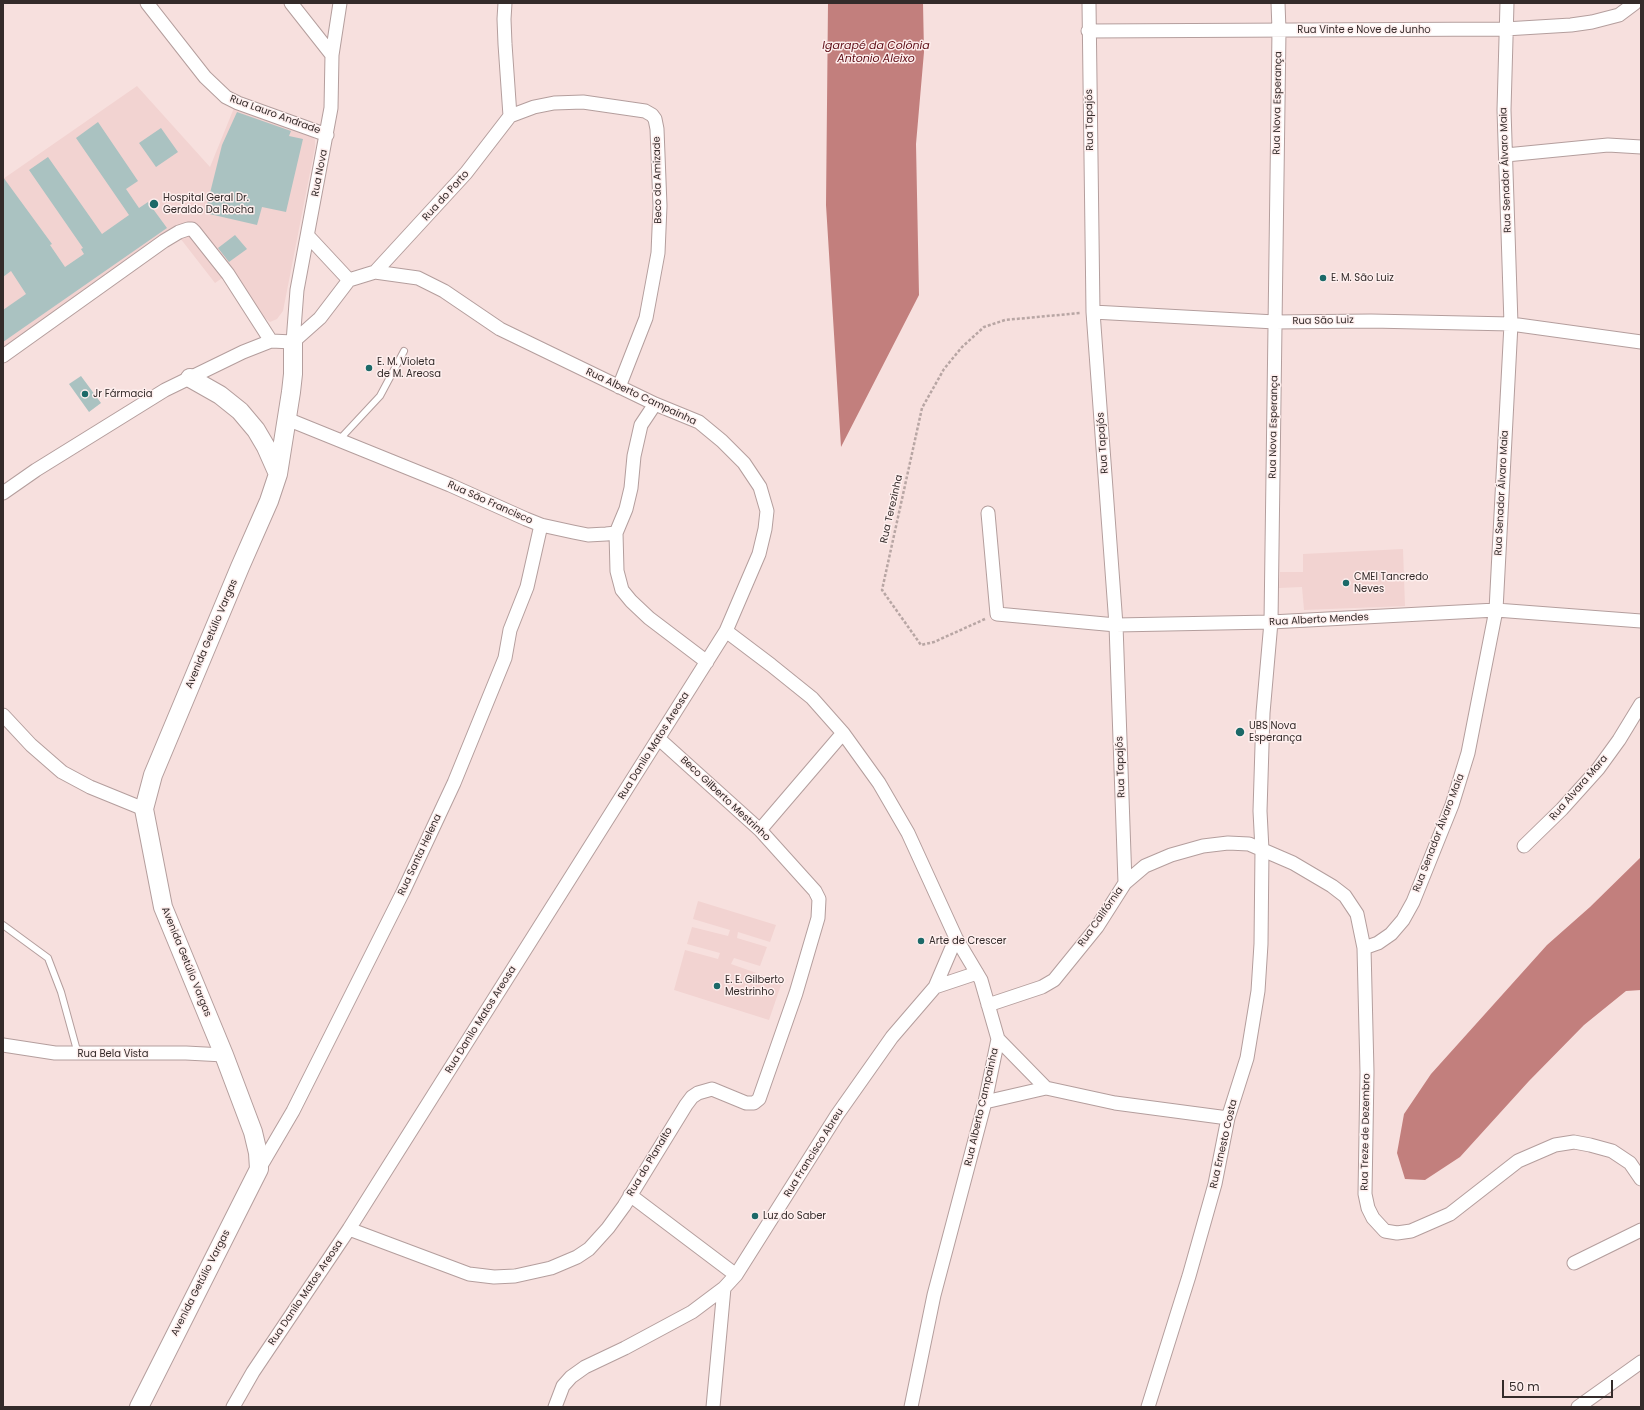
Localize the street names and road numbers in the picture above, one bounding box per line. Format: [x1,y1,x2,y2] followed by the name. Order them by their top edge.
[1297,24,1431,36] street label: Rua Vinte e Nove de Junho
[1271,51,1285,155] street label: Rua Nova Esperança
[1083,89,1097,151] street label: Rua Tapajós
[228,93,322,137] street label: Rua Lauro Andrade
[1498,107,1514,233] street label: Rua Senador Álvaro Maia
[651,136,665,224] street label: Beco da Amizade
[310,148,330,198] street label: Rua Nova
[420,168,472,224] street label: Rua do Porto
[1292,314,1354,328] street label: Rua São Luiz
[584,366,698,428] street label: Rua Alberto Campainha
[1267,375,1281,479] street label: Rua Nova Esperança
[1095,412,1111,474] street label: Rua Tapajós
[1493,430,1511,556] street label: Rua Senador Álvaro Maia
[878,474,906,544] street label: Rua Terezinha
[446,479,534,527] street label: Rua São Francisco
[184,578,240,690] street label: Avenida Getúlio Vargas
[1269,611,1369,629] street label: Rua Alberto Mendes
[616,690,692,802] street label: Rua Danilo Matos Areosa
[1114,736,1128,798] street label: Rua Tapajós
[1547,753,1611,823] street label: Rua Alvara Mara
[678,754,772,844] street label: Beco Gilberto Mestrinho
[1411,772,1467,894] street label: Rua Senador Álvaro Maia
[396,812,444,898] street label: Rua Santa Helena
[1076,885,1126,949] street label: Rua Califórnia
[158,905,214,1019] street label: Avenida Getúlio Vargas
[443,964,519,1076] street label: Rua Danilo Matos Areosa
[963,1047,1001,1167] street label: Rua Alberto Campainha
[78,1048,148,1060] street label: Rua Bela Vista
[1359,1073,1373,1191] street label: Rua Treze de Dezembro
[1208,1098,1240,1190] street label: Rua Ernesto Costa
[782,1106,846,1200] street label: Rua Francisco Abreu
[625,1125,675,1199] street label: Rua do Planalto
[169,1228,233,1338] street label: Avenida Getúlio Vargas
[266,1238,346,1348] street label: Rua Danilo Matos Areosa

